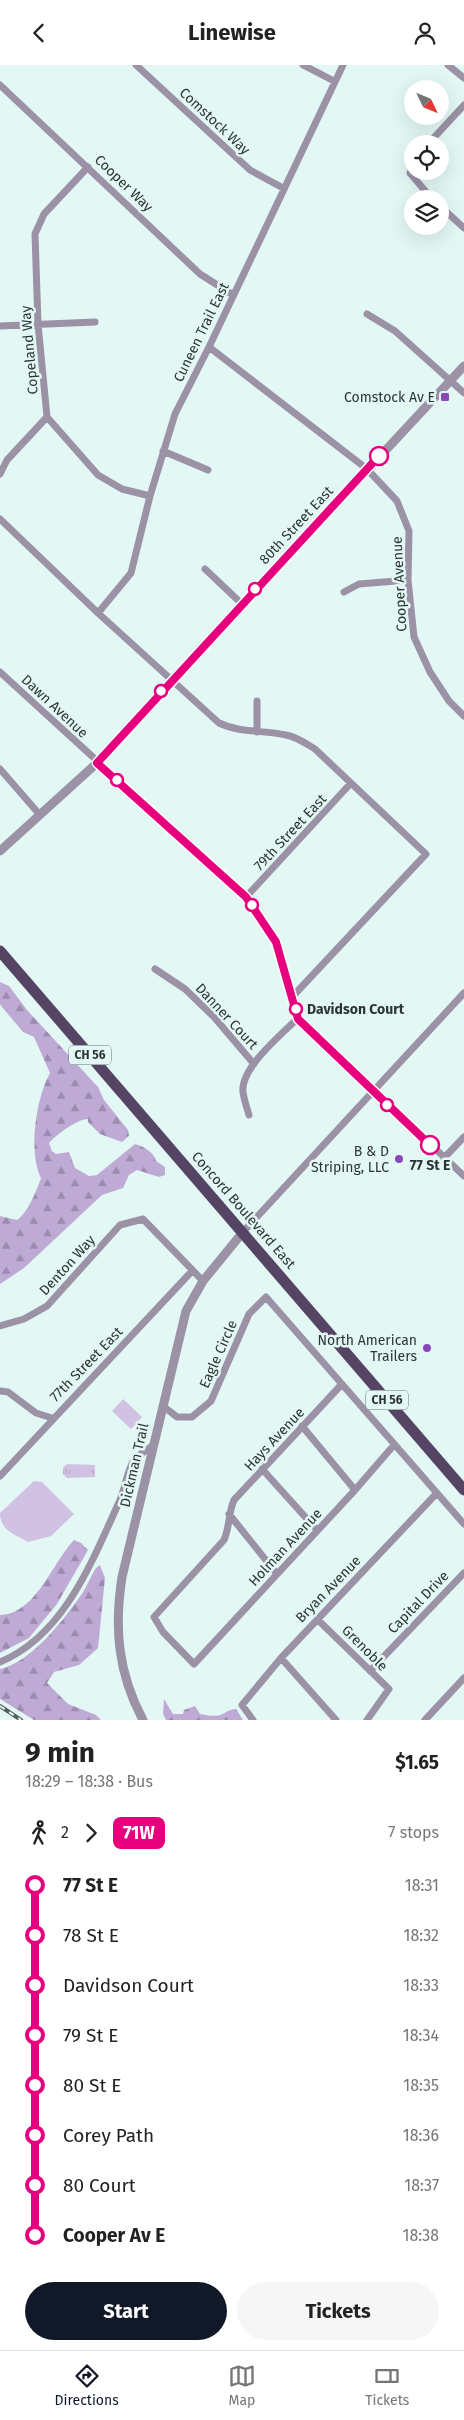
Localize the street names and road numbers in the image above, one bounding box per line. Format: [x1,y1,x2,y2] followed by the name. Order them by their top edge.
[176,84,254,158] street label: Comstock Way
[91,151,156,215] street label: Cooper Way
[170,279,233,385] street label: Cuneen Trail East
[17,305,42,395] street label: Copeland Way
[256,482,338,568] street label: 80th Street East
[389,536,410,632] street label: Cooper Avenue
[18,671,91,742] street label: Dawn Avenue
[251,790,331,874] street label: 79th Street East
[192,980,262,1054] street label: Danner Court
[69,1045,111,1065] road number: CH 56
[188,1148,300,1273] street label: Concord Boulevard East
[36,1232,99,1299] street label: Denton Way
[196,1318,241,1391] street label: Eagle Circle
[46,1323,127,1405] street label: 77th Street East
[366,1391,408,1409] road number: CH 56
[241,1404,308,1475] street label: Hays Avenue
[117,1421,152,1509] street label: Dickman Trail
[245,1505,326,1590] street label: Holman Avenue
[292,1552,365,1626] street label: Bryan Avenue
[384,1567,452,1637] street label: Capital Drive
[338,1622,391,1675] street label: Grenoble

